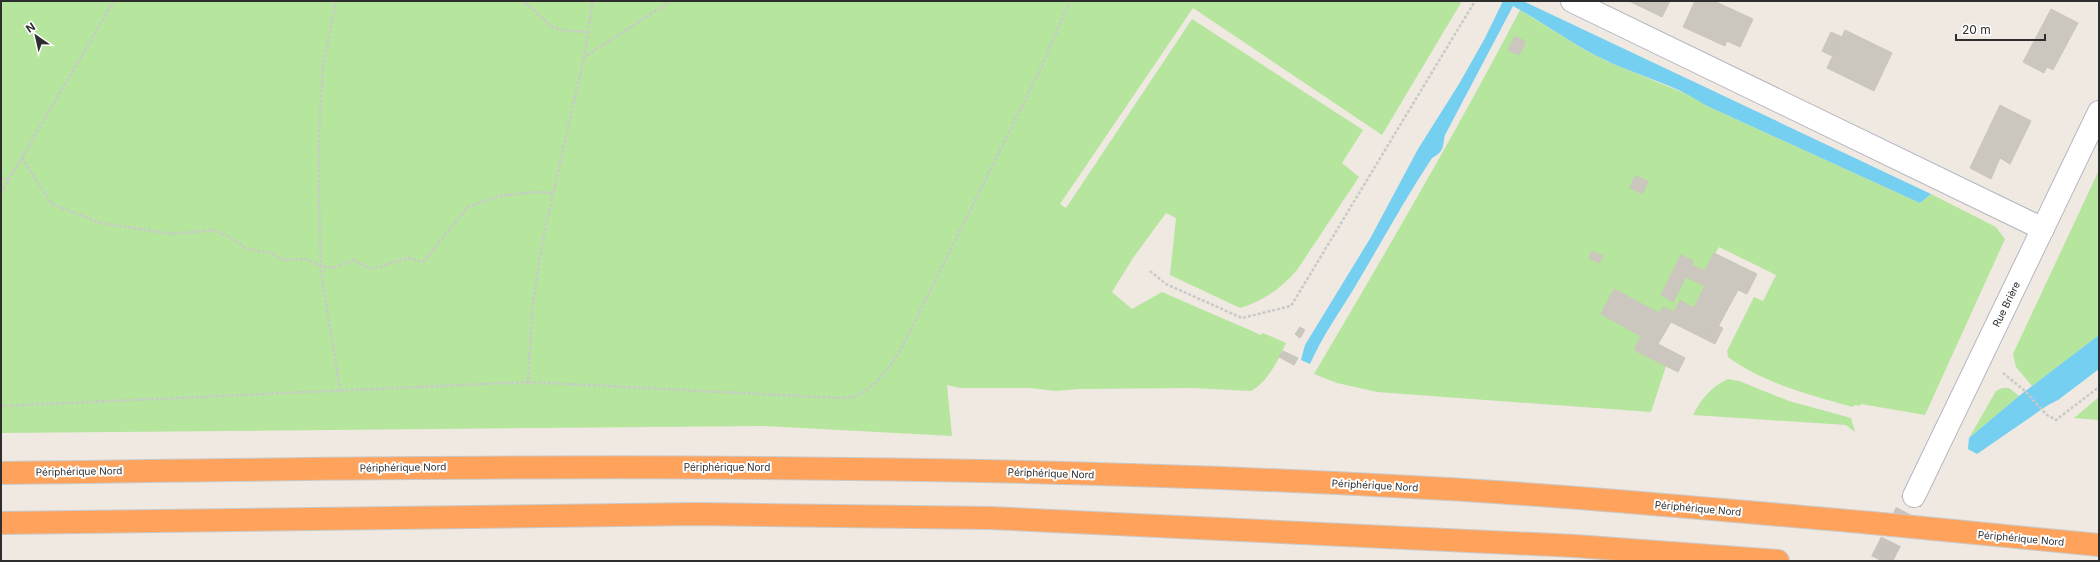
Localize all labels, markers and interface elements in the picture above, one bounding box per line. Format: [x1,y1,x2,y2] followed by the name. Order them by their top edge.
[16,16,56,56] north arrow
[1956,16,2045,42] scale bar
[23,20,38,36] text: N
[1962,22,1991,37] text: 20 m
[1990,279,2022,329] street label: Rue Brière
[360,460,446,474] street label: Périphérique Nord
[684,461,770,473] street label: Périphérique Nord
[36,464,122,478] street label: Périphérique Nord
[1007,465,1095,481] street label: Périphérique Nord
[1331,477,1419,493] street label: Périphérique Nord
[1654,498,1742,518] street label: Périphérique Nord
[1977,528,2065,548] street label: Périphérique Nord

